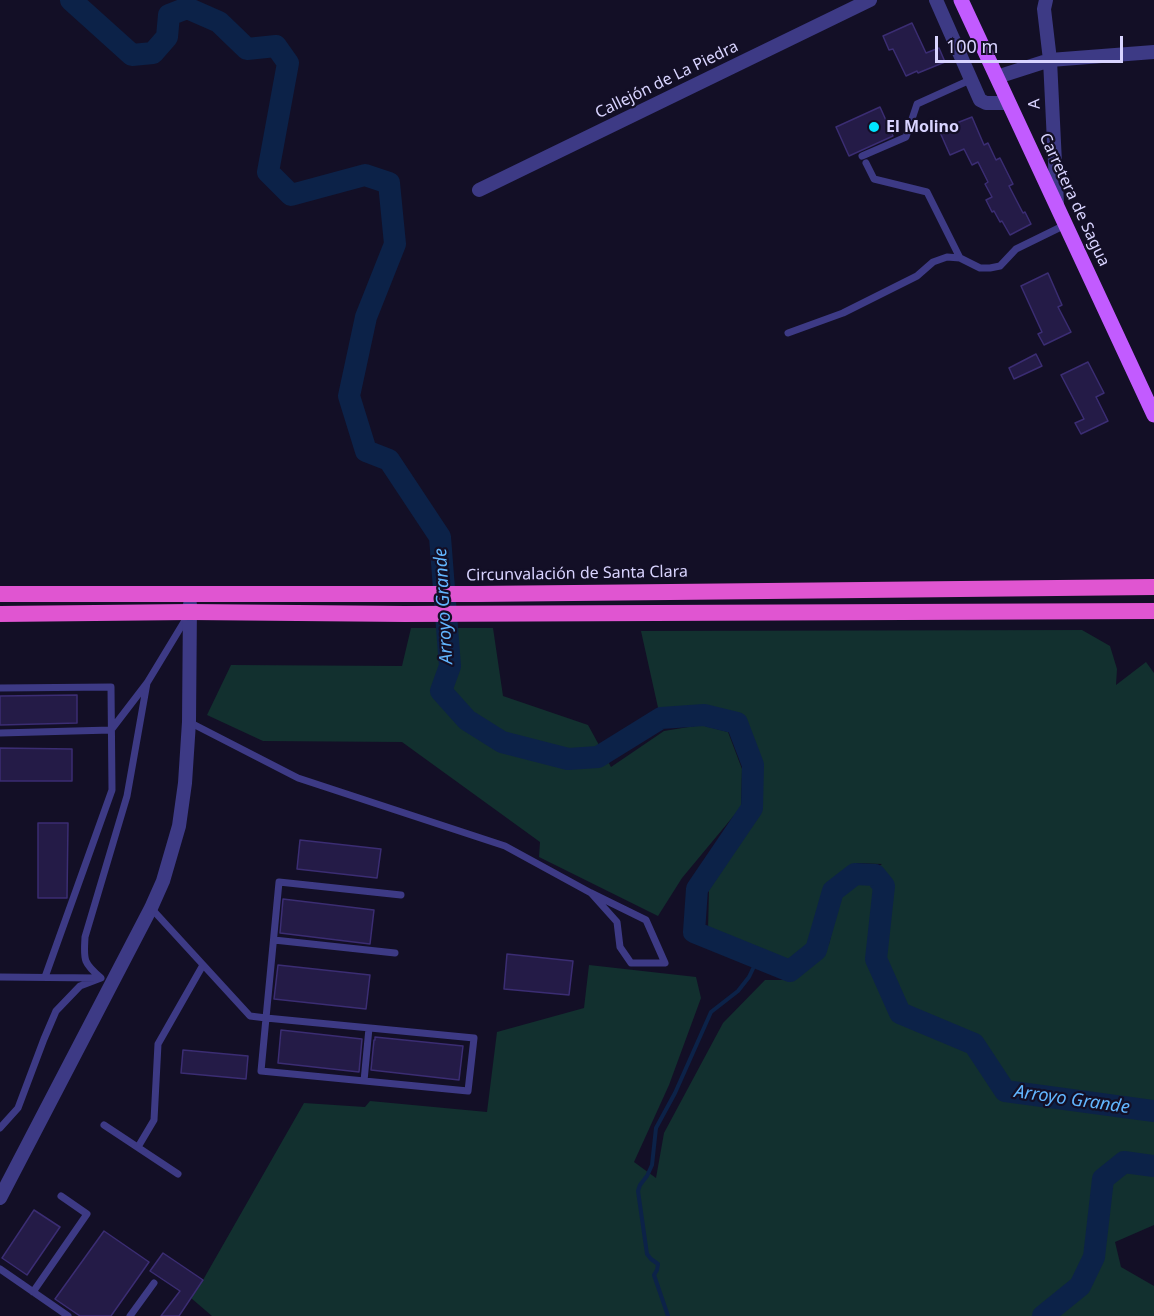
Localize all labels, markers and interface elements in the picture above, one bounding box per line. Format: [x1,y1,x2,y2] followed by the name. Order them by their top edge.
[938,24,1126,62] scale bar
[946,34,998,58] text: 100 m
[592,37,742,123] street label: Callejón de La Piedra
[1025,98,1045,110] street label: A
[886,117,959,137] place label: El Molino
[867,120,881,134] marker: El Molino
[1035,130,1113,270] street label: Carretera de Sagua
[430,547,458,665] water label: Arroyo Grande
[466,562,688,586] street label: Circunvalación de Santa Clara
[1013,1081,1131,1119] water label: Arroyo Grande

